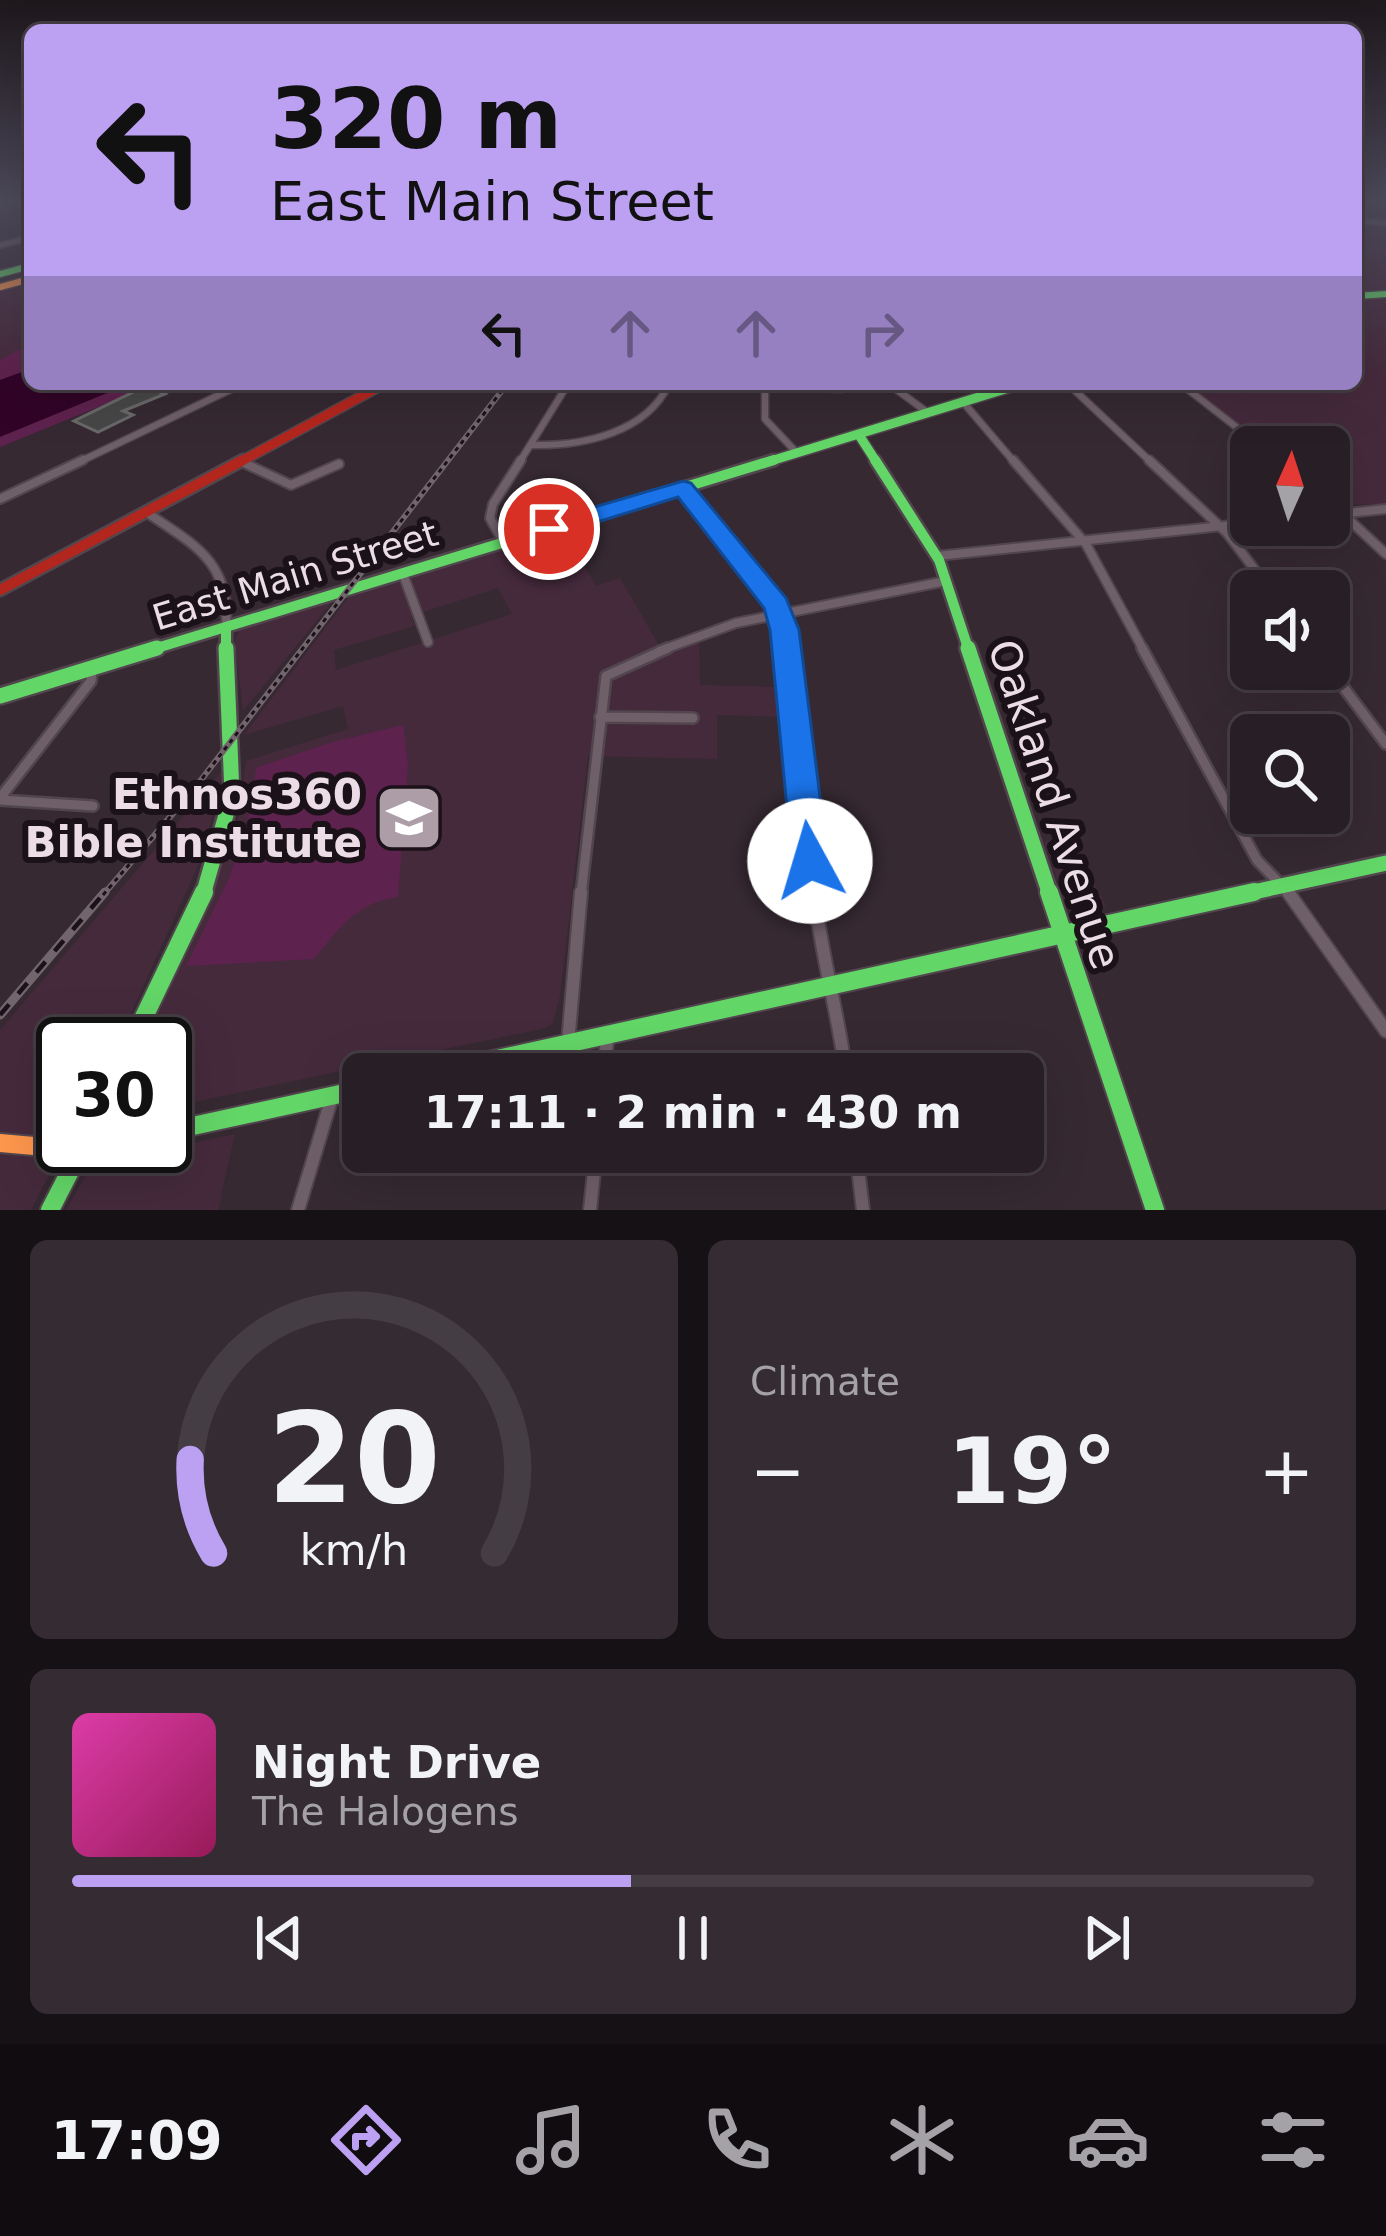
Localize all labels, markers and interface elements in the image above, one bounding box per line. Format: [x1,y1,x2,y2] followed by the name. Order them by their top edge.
[270,70,562,168] text: 320 m
[72,72,228,228] icon: left
[270,170,714,233] text: East Main Street
[471,300,537,366] icon: left
[597,300,663,366] icon: ahead
[723,300,789,366] icon: ahead
[849,300,915,366] icon: right
[1230,426,1350,546] north arrow
[1230,426,1350,834] map controls
[498,478,600,580] pin
[516,496,582,562] icon: arrive
[148,513,443,638] street label: East Main Street
[1230,570,1350,690] button: sound
[978,633,1131,975] street label: Oakland Avenue
[1230,714,1350,834] button: search
[24,770,362,867] place label: Ethnos360 Bible Institute
[374,783,444,853] school or university icon: Ethnos360 Bible Institute
[747,798,873,924] position arrow
[36,1017,192,1173] speed limit sign: 30
[424,1086,962,1139] text: 17:11 · 2 min · 430 m
[750,1359,900,1404] text: Climate
[267,1386,441,1531] text: 20
[947,1419,1117,1524] text: 19°
[750,1433,805,1510] text: −
[1259,1433,1314,1510] text: +
[300,1524,408,1574] text: km/h
[252,1736,541,1789] text: Night Drive
[252,1789,519,1834] text: The Halogens
[246,1905,312,1971] icon: previous
[660,1905,726,1971] icon: pause
[1074,1905,1140,1971] icon: next
[324,2098,408,2182] icon: directions
[509,2098,593,2182] icon: music
[695,2098,779,2182] icon: phone
[880,2098,964,2182] icon: climate
[1066,2098,1150,2182] icon: car
[1251,2098,1335,2182] icon: filters
[51,2109,223,2172] text: 17:09

